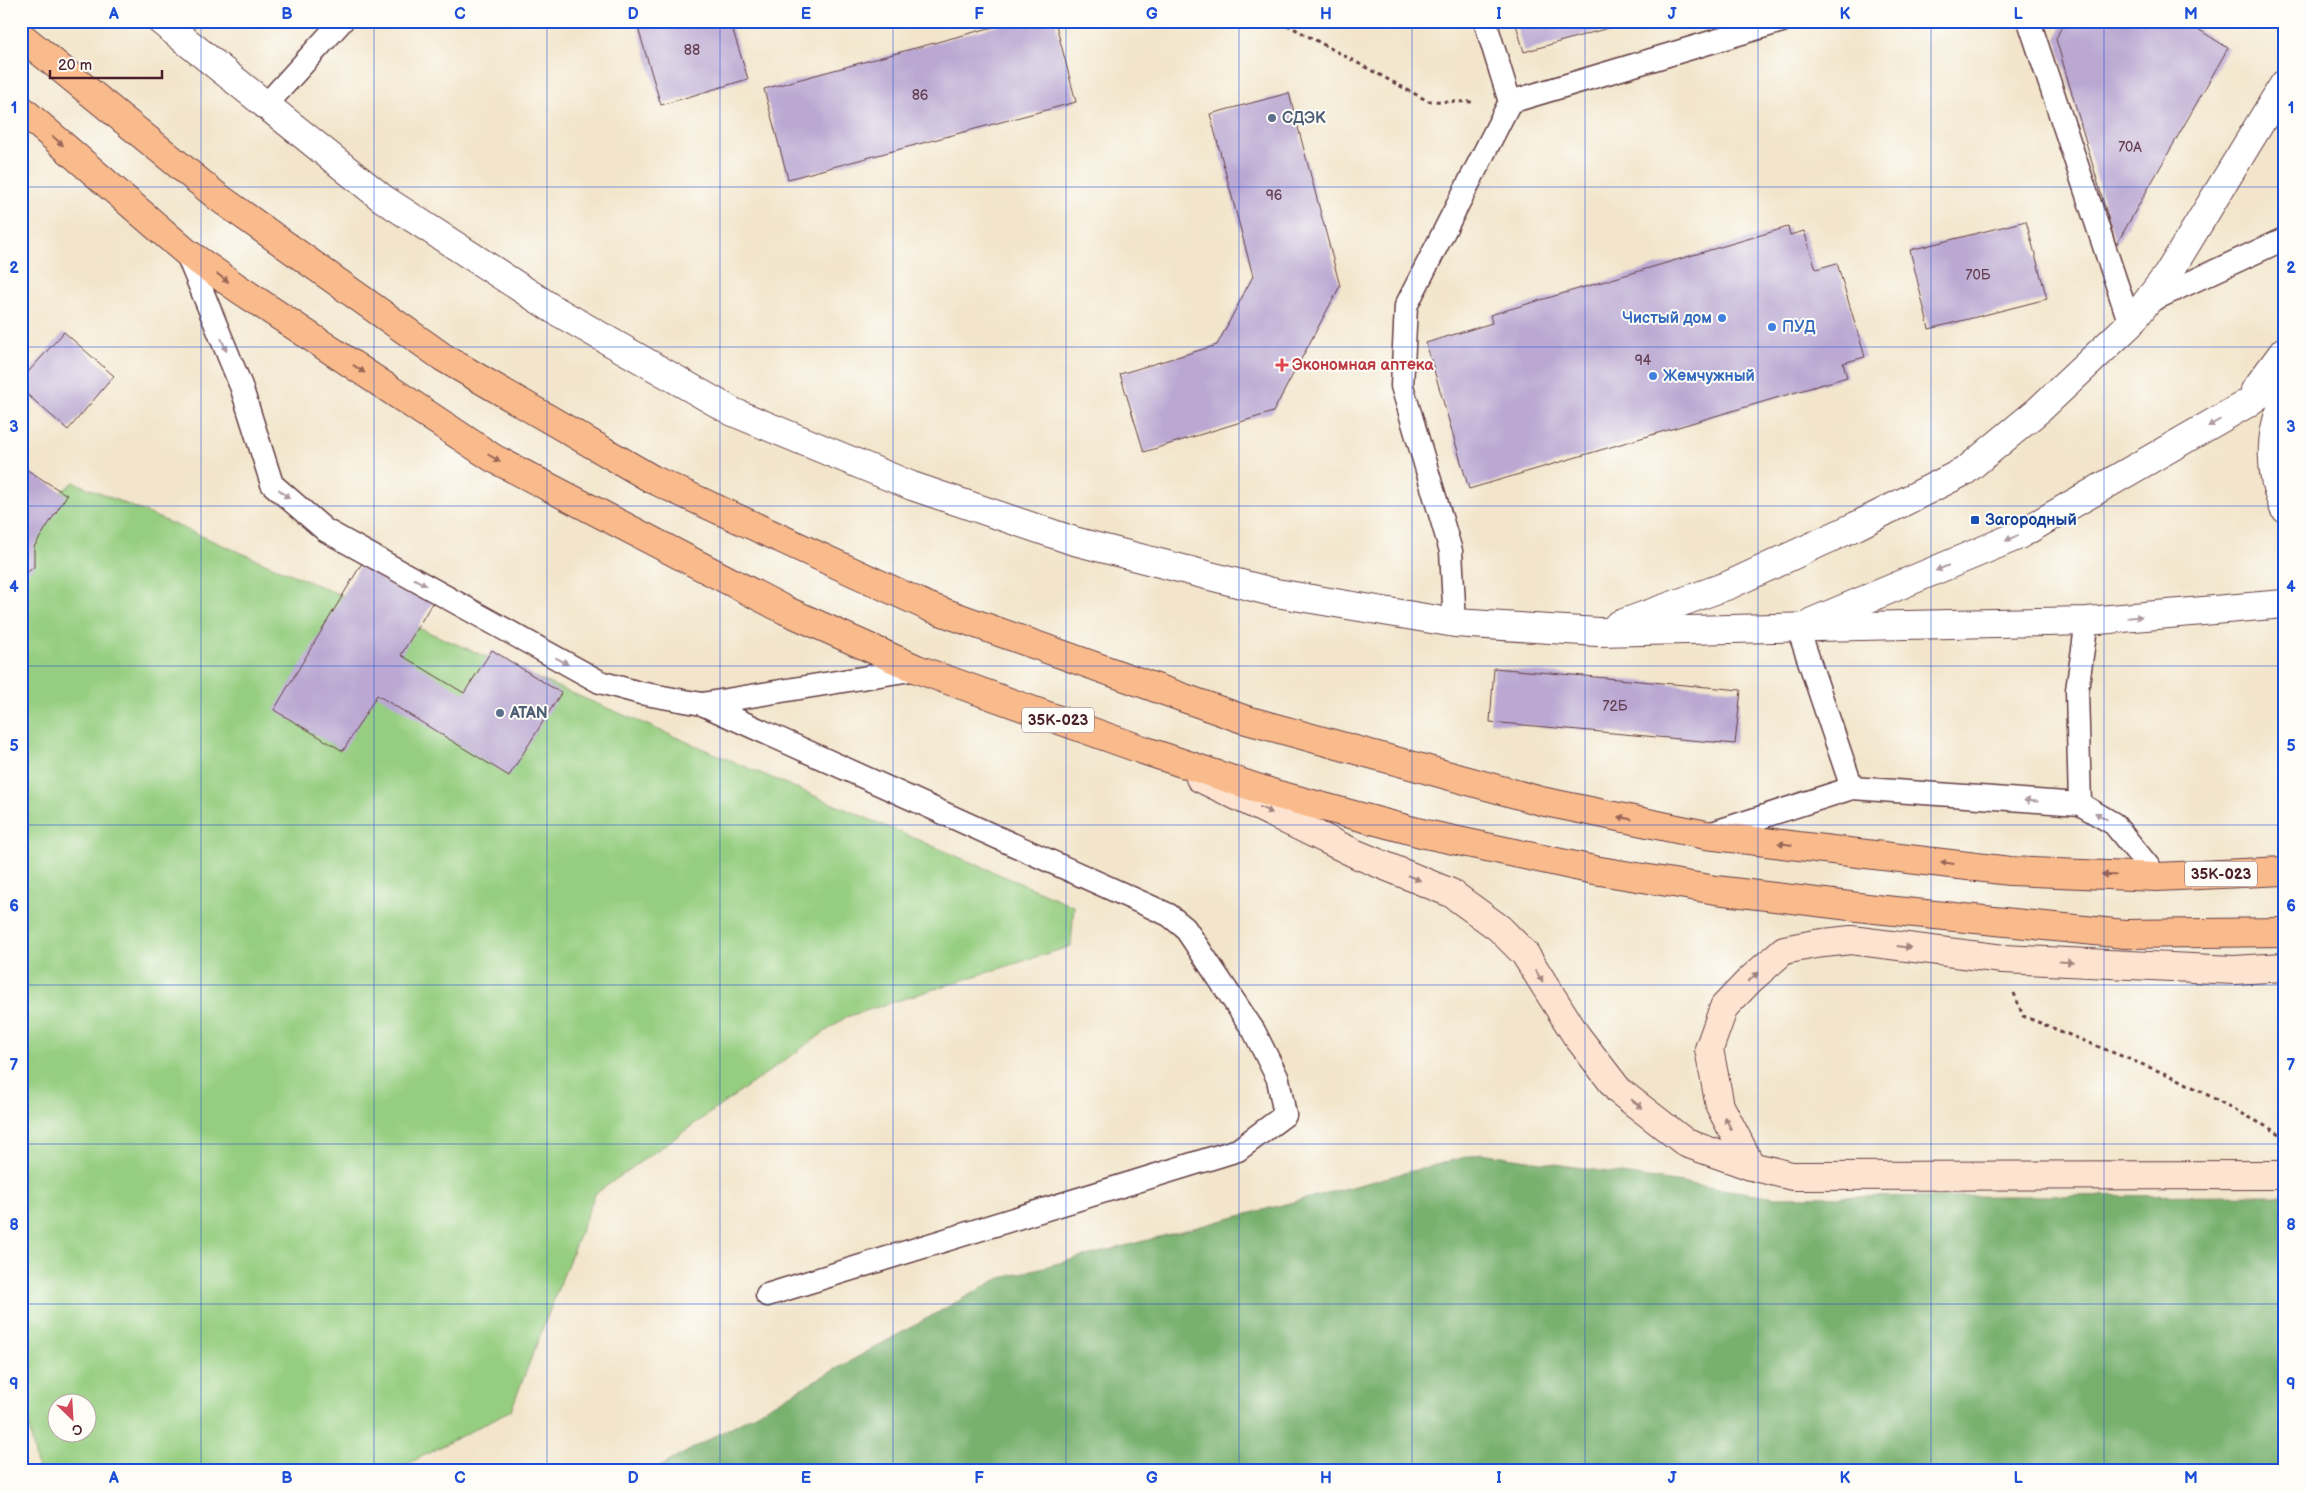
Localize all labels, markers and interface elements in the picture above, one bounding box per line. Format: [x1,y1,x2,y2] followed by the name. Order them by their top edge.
[108,5,119,24] text: A
[281,5,293,24] text: B
[454,5,466,24] text: C
[627,5,639,24] text: D
[801,5,811,24] text: E
[974,5,984,24] text: F
[1146,5,1158,24] text: G
[1320,5,1332,24] text: H
[1496,5,1502,24] text: I
[1668,5,1677,24] text: J
[1840,5,1851,24] text: K
[2013,5,2023,24] text: L
[2184,5,2198,24] text: M
[684,42,700,59] house number: 88
[50,48,162,80] scale bar
[58,56,92,75] text: 20 m
[912,87,929,104] house number: 86
[11,99,17,118] text: 1
[2288,99,2294,118] text: 1
[1282,109,1326,128] place label: СДЭК
[1266,112,1278,124] marker: СДЭК
[52,135,64,147] one-way arrow
[2118,139,2142,156] house number: 70А
[1266,187,1283,204] house number: 96
[9,259,19,278] text: 2
[2286,259,2296,278] text: 2
[1966,267,1991,284] house number: 70Б
[217,273,230,283] one-way arrow
[1622,309,1712,328] place label: Чистый дом
[1716,312,1728,324] marker: Чистый дом
[1782,318,1816,337] place label: ПУД
[1766,321,1778,333] marker: ПУД
[221,338,229,353] one-way arrow
[1635,352,1652,369] house number: 94
[1292,356,1434,375] place label: Экономная аптека
[1276,359,1288,371] marker: Экономная аптека
[352,364,365,373] one-way arrow
[1663,367,1755,386] place label: Жемчужный
[1647,370,1659,382] marker: Жемчужный
[9,418,19,437] text: 3
[2207,418,2220,427] one-way arrow
[2286,418,2296,437] text: 3
[488,453,501,462] one-way arrow
[277,489,290,500] one-way arrow
[1985,511,2077,530] place label: Загородный
[1969,514,1981,526] marker: Загородный
[2005,535,2019,543] one-way arrow
[1934,564,1949,572] one-way arrow
[413,577,427,586] one-way arrow
[9,578,19,597] text: 4
[2286,578,2296,597] text: 4
[2127,613,2143,621] one-way arrow
[554,657,569,665] one-way arrow
[1603,698,1628,715] house number: 72Б
[509,704,548,723] place label: ATAN
[494,707,506,719] marker: ATAN
[1022,708,1094,732] road number: 35К-023
[9,737,19,756] text: 5
[2286,737,2296,756] text: 5
[2023,796,2039,804] one-way arrow
[1259,806,1273,814] one-way arrow
[2094,812,2107,821] one-way arrow
[1618,814,1633,822] one-way arrow
[1777,840,1793,848] one-way arrow
[1938,859,1954,867] one-way arrow
[2185,862,2257,886] road number: 35К-023
[2100,870,2116,878] one-way arrow
[1406,875,1421,882] one-way arrow
[9,897,19,916] text: 6
[2286,897,2296,916] text: 6
[1896,943,1912,951] one-way arrow
[2058,959,2074,967] one-way arrow
[1534,969,1544,983] one-way arrow
[1746,972,1759,983] one-way arrow
[10,1056,19,1075] text: 7
[2287,1056,2296,1075] text: 7
[1630,1099,1643,1110] one-way arrow
[1724,1115,1732,1130] one-way arrow
[9,1216,19,1235] text: 8
[2286,1216,2296,1235] text: 8
[9,1375,19,1394] text: 9
[2286,1375,2296,1394] text: 9
[48,1394,98,1444] north arrow
[69,1420,85,1439] text: С
[108,1469,119,1488] text: A
[281,1469,293,1488] text: B
[454,1469,466,1488] text: C
[627,1469,639,1488] text: D
[801,1469,811,1488] text: E
[974,1469,984,1488] text: F
[1146,1469,1158,1488] text: G
[1320,1469,1332,1488] text: H
[1496,1469,1502,1488] text: I
[1668,1469,1677,1488] text: J
[1840,1469,1851,1488] text: K
[2013,1469,2023,1488] text: L
[2184,1469,2198,1488] text: M

